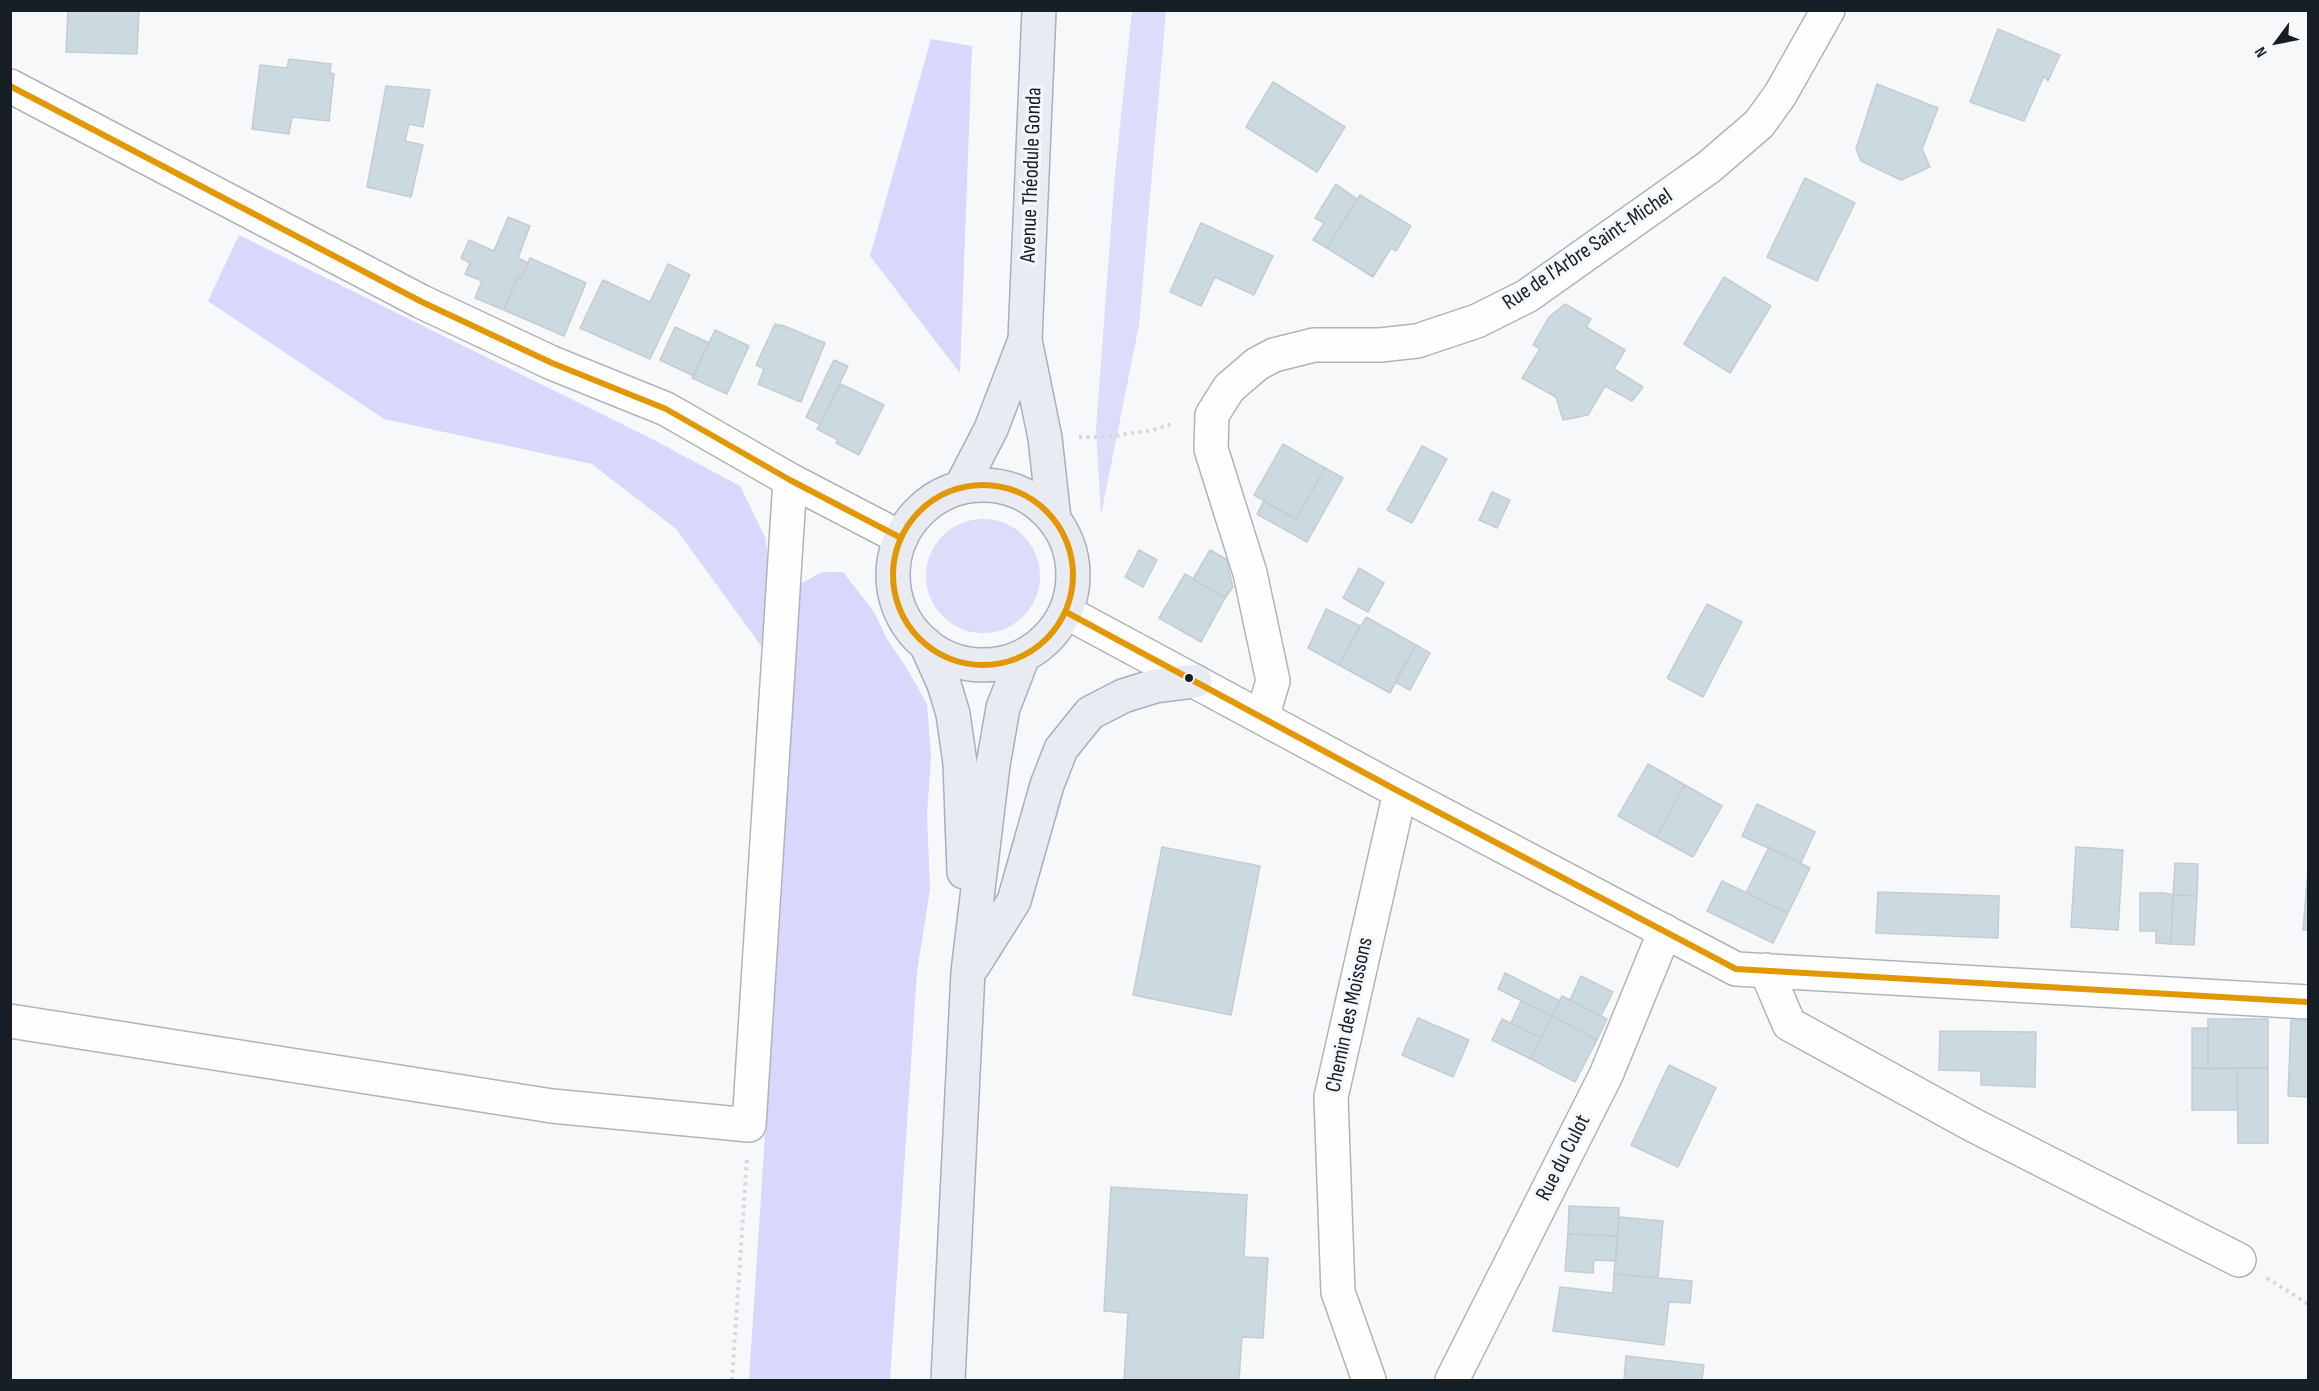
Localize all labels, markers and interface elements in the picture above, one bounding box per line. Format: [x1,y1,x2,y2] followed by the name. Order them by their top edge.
[2247,12,2307,72] north arrow
[2251,43,2272,60] text: N
[1016,87,1048,263] street label: Avenue Théodule Gonda
[1498,183,1678,317] street label: Rue de l'Arbre Saint-Michel
[1183,672,1195,684] unlabelled marker
[1321,935,1379,1095] street label: Chemin des Moissons
[1531,1110,1597,1206] street label: Rue du Culot

